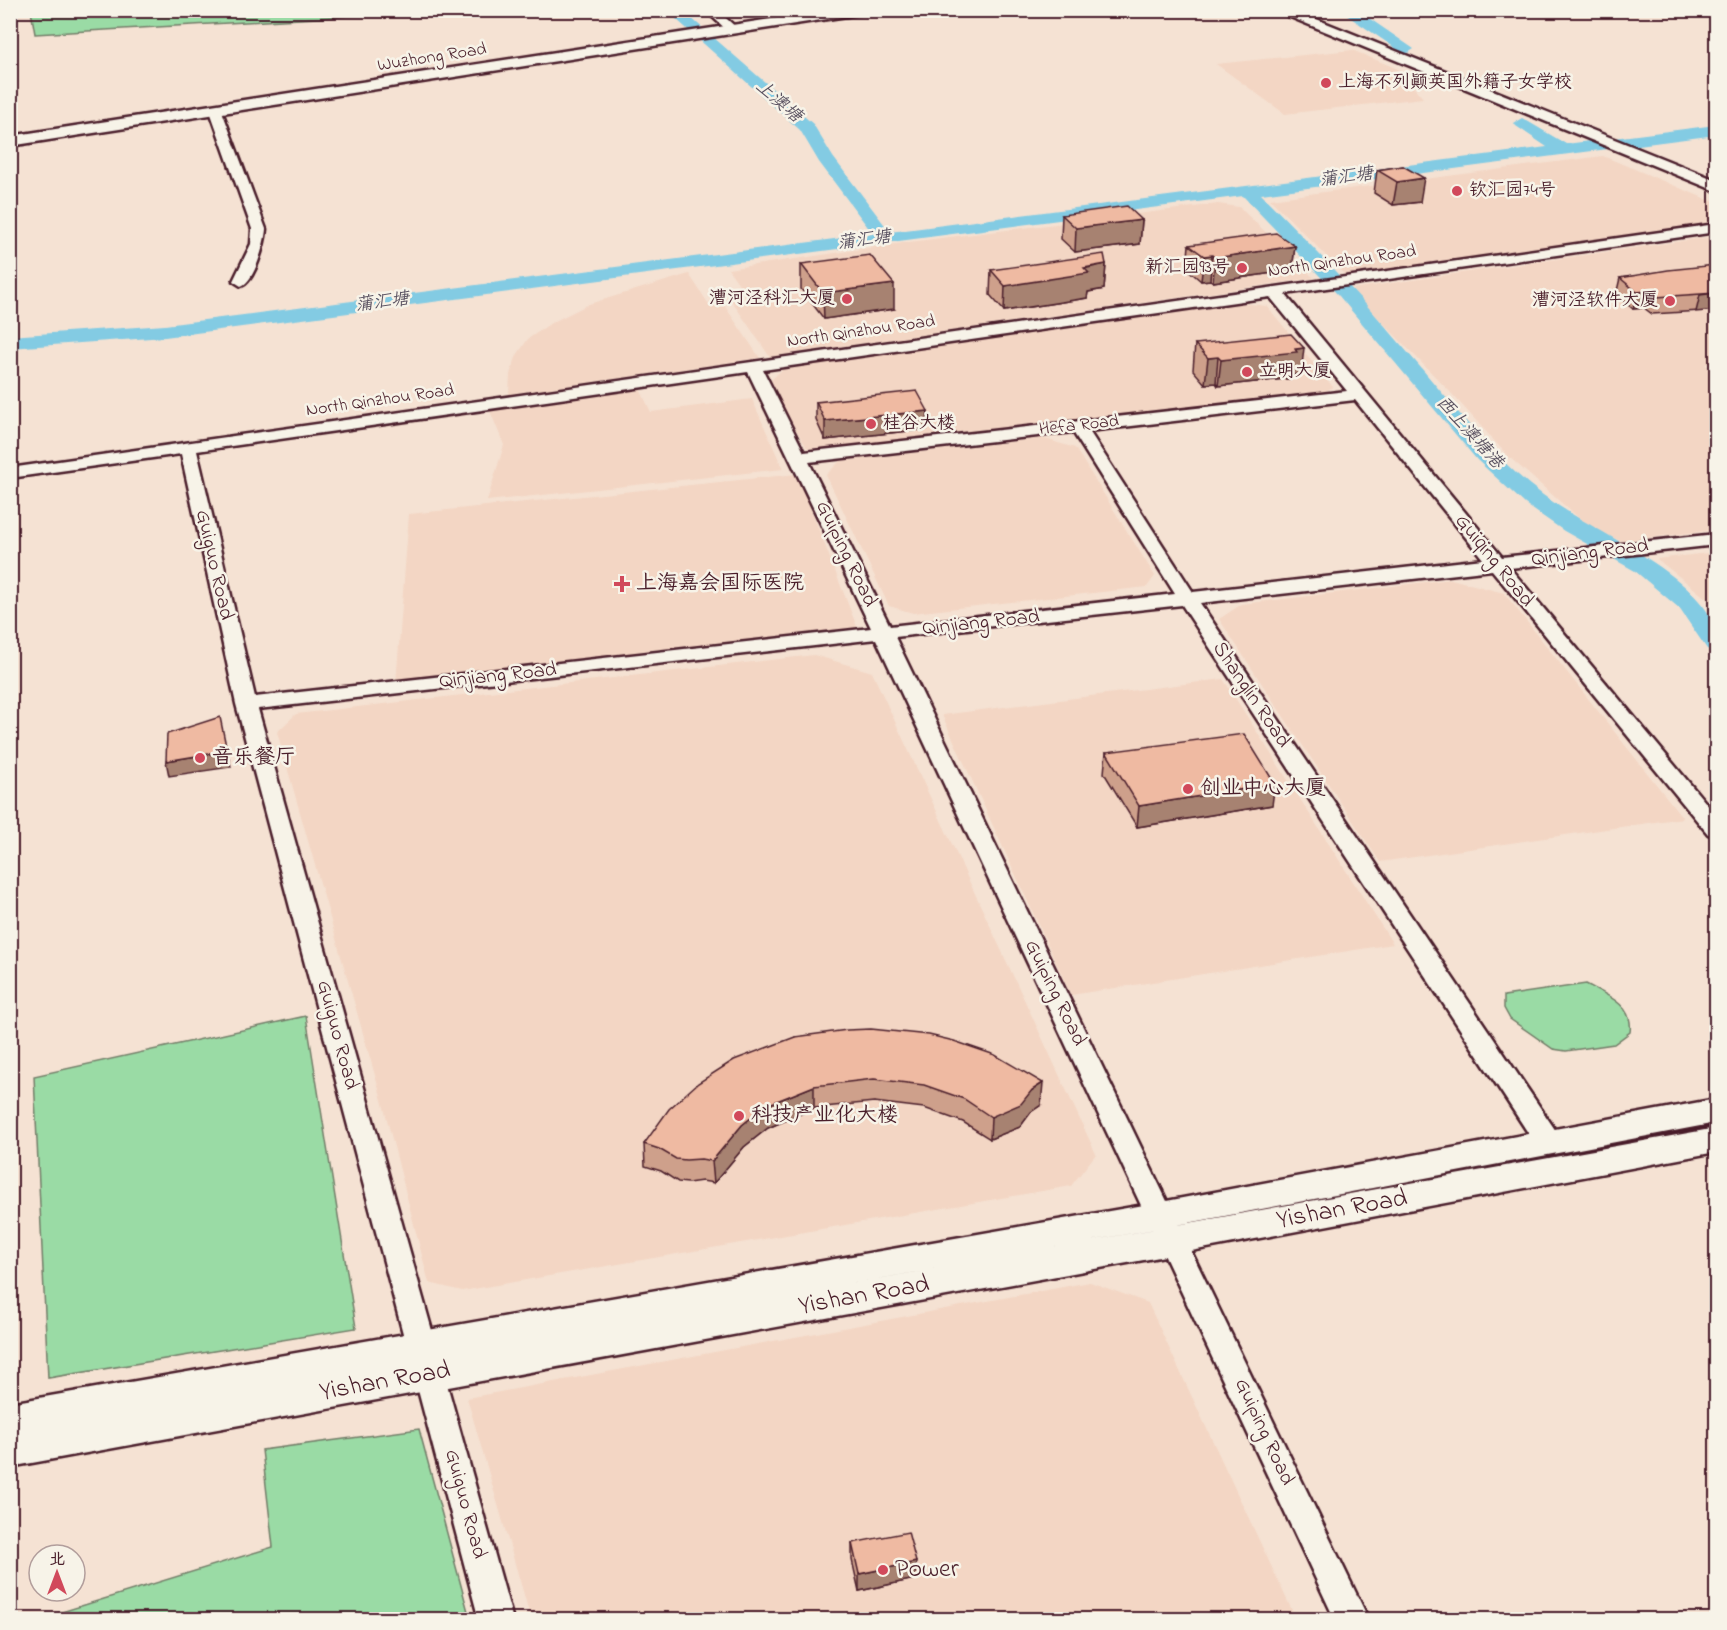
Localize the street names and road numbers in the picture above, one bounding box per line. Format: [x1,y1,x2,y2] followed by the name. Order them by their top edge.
[376,37,489,80] street label: Wuzhong Road
[1266,239,1418,285] street label: North Qinzhou Road
[785,309,937,355] street label: North Qinzhou Road
[304,378,456,424] street label: North Qinzhou Road
[1038,409,1120,443] street label: Hefa Road
[806,496,885,613] street label: Guiping Road
[185,507,241,624] street label: Guiguo Road
[1446,508,1541,615] street label: Guiqing Road
[1530,531,1651,577] street label: Qinjiang Road
[921,602,1041,646] street label: Qinjiang Road
[1203,636,1298,755] street label: Shanglin Road
[438,655,558,699] street label: Qinjiang Road
[1015,935,1094,1052] street label: Guiping Road
[306,977,366,1094] street label: Guiguo Road
[1274,1180,1411,1240] street label: Yishan Road
[796,1266,933,1326] street label: Yishan Road
[317,1352,454,1412] street label: Yishan Road
[1224,1374,1302,1491] street label: Guiping Road
[434,1446,494,1563] street label: Guiguo Road

